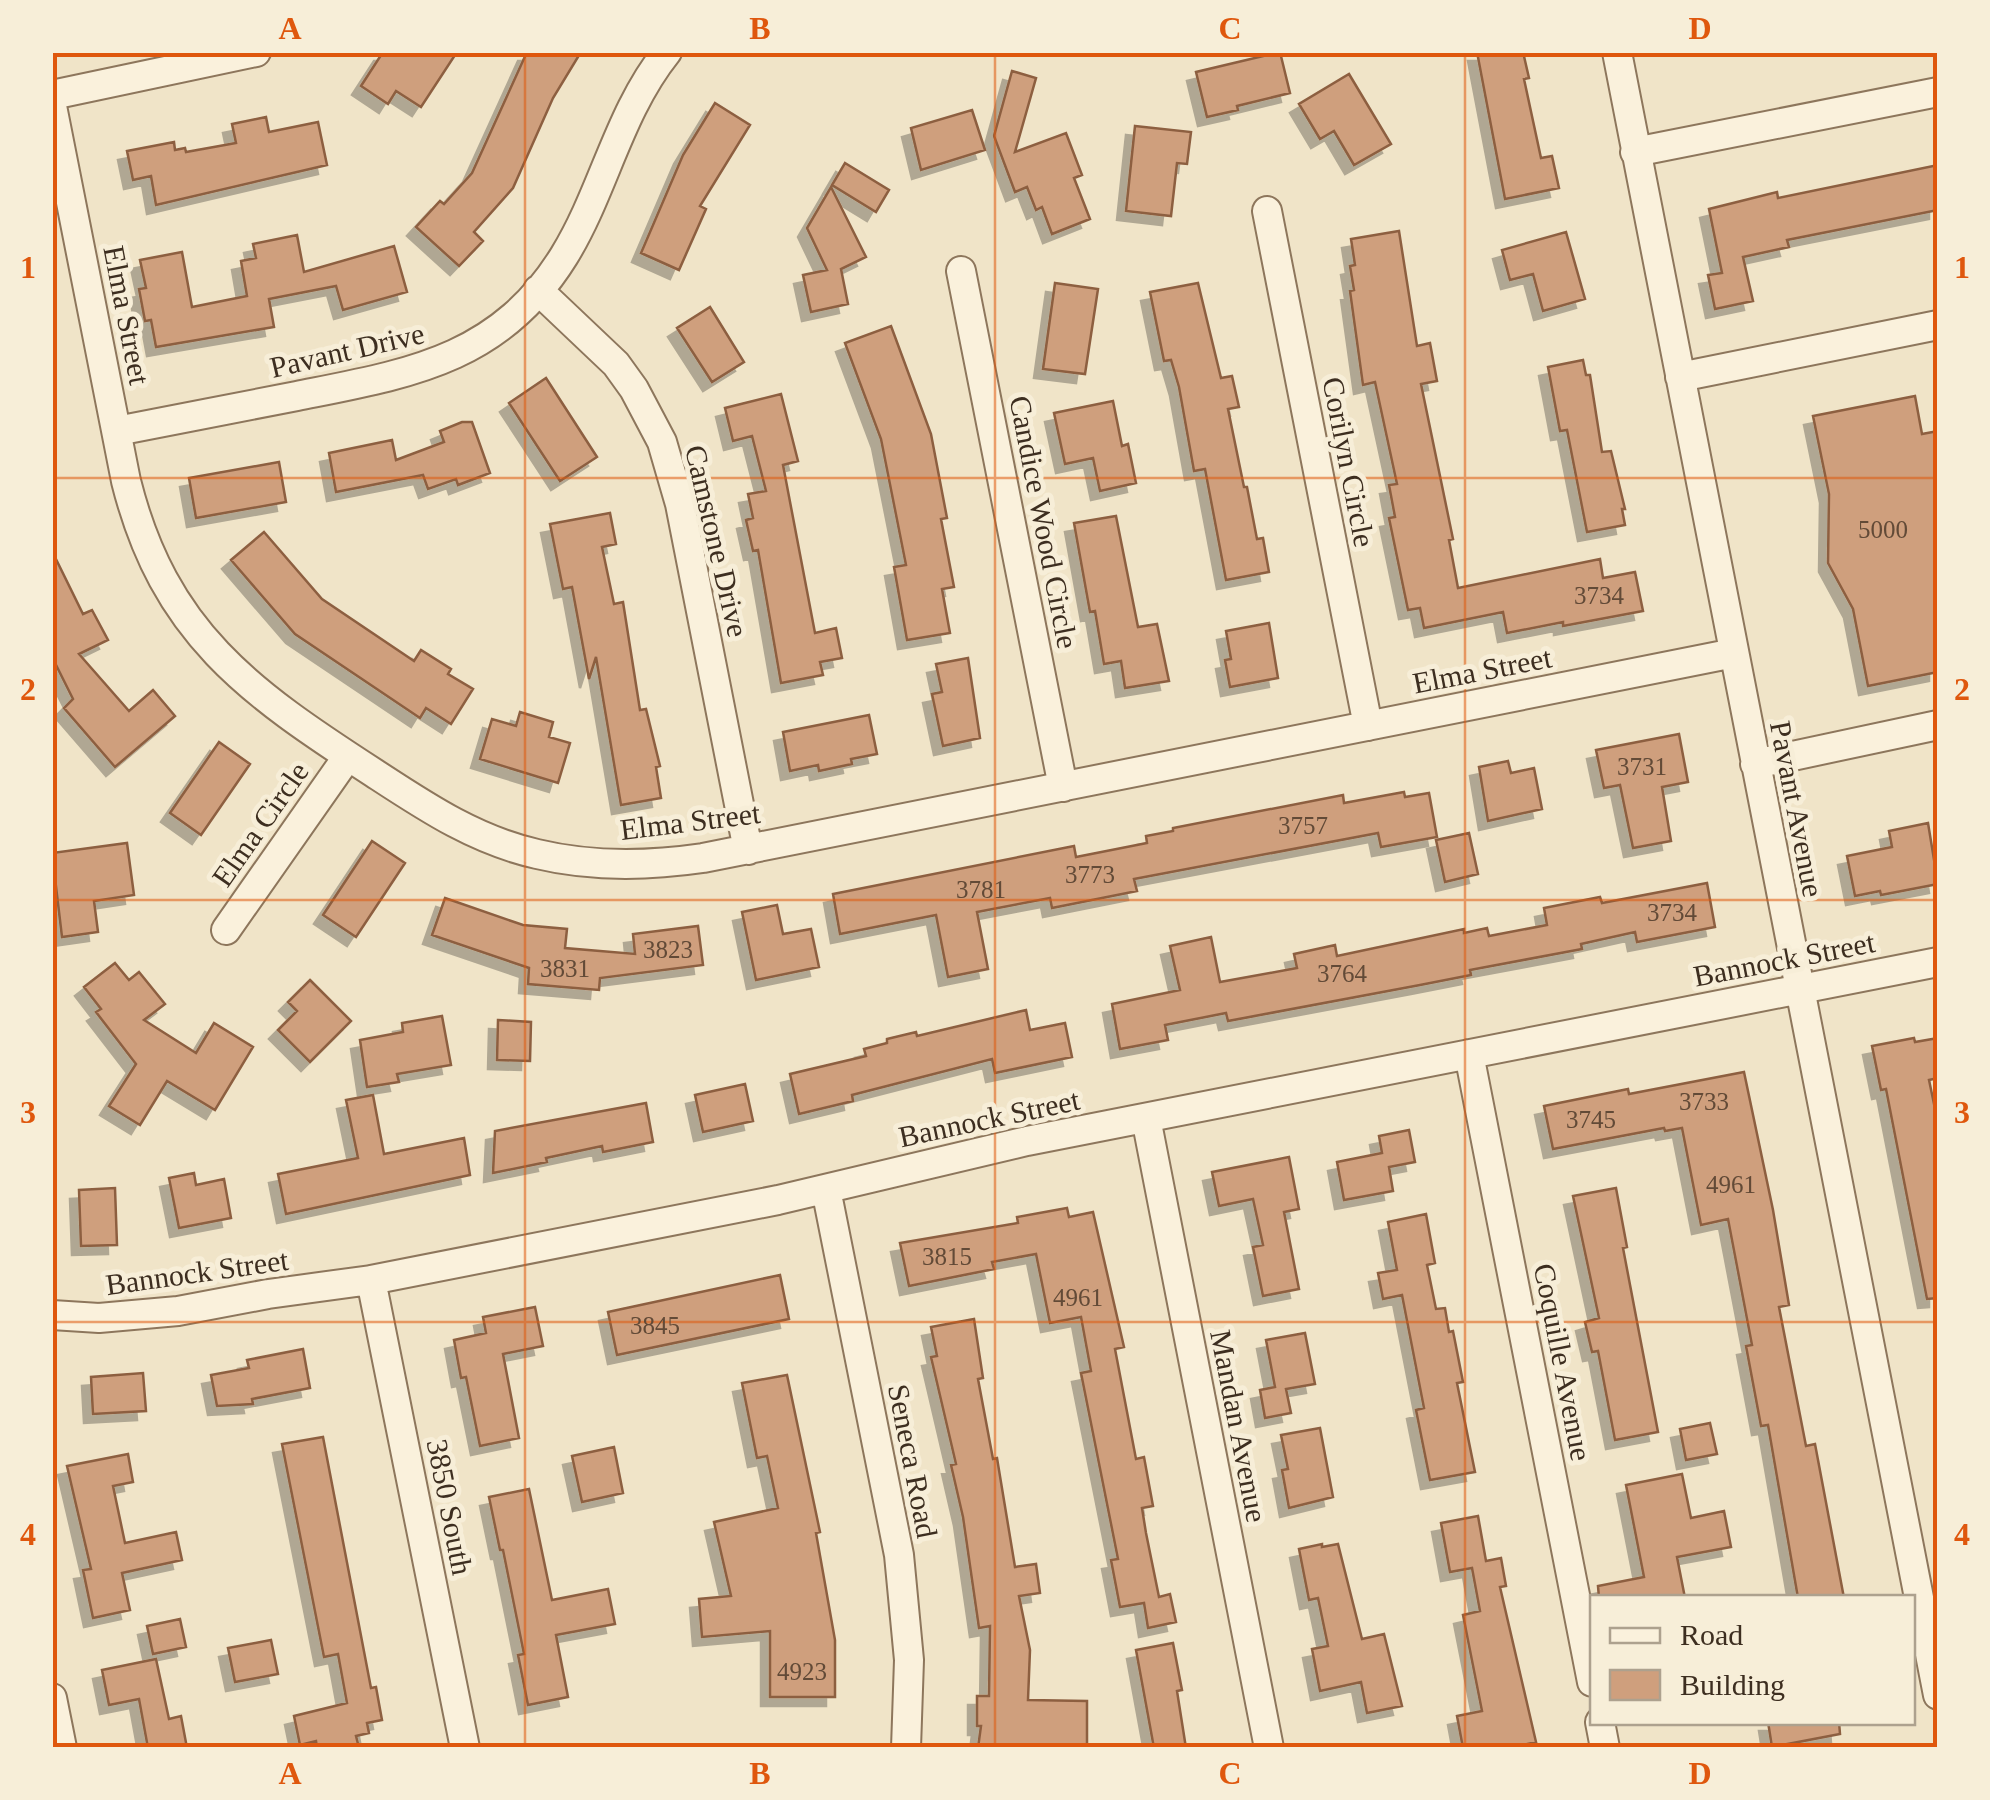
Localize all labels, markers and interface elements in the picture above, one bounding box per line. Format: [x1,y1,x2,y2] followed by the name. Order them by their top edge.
[278,10,302,46] text: A
[749,10,771,46] text: B
[1218,10,1242,46] text: C
[1688,10,1712,46] text: D
[97,243,157,388] street label: Elma Street
[20,249,36,285] text: 1
[1954,249,1970,285] text: 1
[267,316,427,384] street label: Pavant Drive
[1316,374,1382,550] street label: Corilyn Circle
[1003,393,1085,651] street label: Candice Wood Circle
[679,442,755,640] street label: Camstone Drive
[1858,516,1908,543] house number: 5000
[1574,582,1625,609] house number: 3734
[1410,640,1555,700] street label: Elma Street
[20,671,36,707] text: 2
[1954,671,1970,707] text: 2
[1764,718,1830,900] street label: Pavant Avenue
[1617,753,1667,780] house number: 3731
[205,756,315,892] street label: Elma Circle
[618,796,763,846] street label: Elma Street
[1278,812,1328,839] house number: 3757
[1065,861,1115,888] house number: 3773
[956,876,1006,903] house number: 3781
[1647,899,1698,926] house number: 3734
[1690,925,1878,993] street label: Bannock Street
[643,936,693,963] house number: 3823
[540,955,590,982] house number: 3831
[1317,960,1368,987] house number: 3764
[896,1083,1083,1153] street label: Bannock Street
[1679,1088,1729,1115] house number: 3733
[20,1094,36,1130] text: 3
[1954,1094,1970,1130] text: 3
[1566,1106,1616,1133] house number: 3745
[1706,1171,1756,1198] house number: 4961
[104,1243,291,1301] street label: Bannock Street
[922,1243,972,1270] house number: 3815
[1528,1261,1598,1463] street label: Coquille Avenue
[1053,1284,1103,1311] house number: 4961
[630,1312,680,1339] house number: 3845
[1204,1327,1274,1525] street label: Mandan Avenue
[882,1381,944,1541] street label: Seneca Road
[421,1436,479,1578] street label: 3850 South
[20,1516,36,1552] text: 4
[1954,1516,1970,1552] text: 4
[1590,1595,1915,1725] legend
[1680,1618,1743,1651] text: Road
[777,1658,827,1685] house number: 4923
[1680,1668,1785,1701] text: Building
[278,1755,302,1791] text: A
[749,1755,771,1791] text: B
[1218,1755,1242,1791] text: C
[1688,1755,1712,1791] text: D

